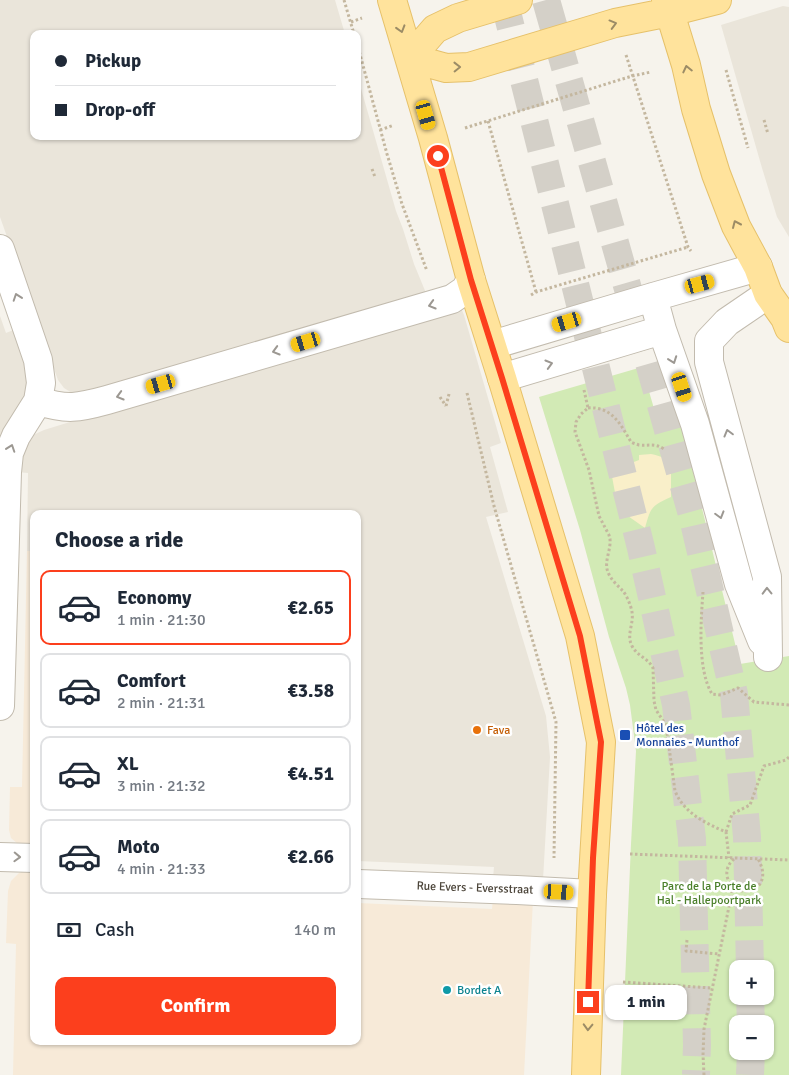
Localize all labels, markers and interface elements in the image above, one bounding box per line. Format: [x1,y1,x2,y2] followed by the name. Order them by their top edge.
[609,19,617,29] one-way arrow
[395,24,405,33] one-way arrow
[85,49,141,73] text: Pickup
[454,62,462,73] one-way arrow
[682,65,693,74] one-way arrow
[85,98,155,122] text: Drop-off
[414,99,437,131] car
[427,145,449,167] route start
[732,220,743,229] one-way arrow
[683,273,716,295] car
[13,293,23,301] one-way arrow
[428,299,436,309] one-way arrow
[550,310,583,334] car
[289,330,322,354] car
[272,345,280,355] one-way arrow
[667,355,677,364] one-way arrow
[544,359,552,369] one-way arrow
[670,370,693,404] car
[144,373,177,395] car
[116,391,124,401] one-way arrow
[723,429,734,438] one-way arrow
[6,444,16,453] one-way arrow
[715,511,725,519] one-way arrow
[55,526,183,553] text: Choose a ride
[57,585,102,630] icon: car
[117,586,191,610] text: Economy
[762,586,772,594] one-way arrow
[288,596,334,620] text: €2.65
[117,610,206,630] text: 1 min · 21:30
[57,668,102,713] icon: car
[117,669,186,693] text: Comfort
[288,679,334,703] text: €3.58
[117,693,206,713] text: 2 min · 21:31
[636,721,740,750] place label: Hôtel des Monnaies - Munthof
[487,723,510,738] place label: Fava
[471,724,483,736] marker: Fava
[618,728,632,742] marker: Hôtel des Monnaies - Munthof
[57,751,102,796] icon: car
[117,752,139,776] text: XL
[288,762,334,786] text: €4.51
[117,776,206,796] text: 3 min · 21:32
[57,834,102,879] icon: car
[117,835,160,859] text: Moto
[288,845,334,869] text: €2.66
[13,852,21,863] one-way arrow
[117,859,206,879] text: 4 min · 21:33
[416,878,534,898] street label: Rue Evers - Eversstraat
[657,879,761,908] park label: Parc de la Porte de Hal - Hallepoortpark
[543,884,574,900] car
[55,916,83,944] icon: cash
[95,918,135,942] text: Cash
[294,920,336,940] text: 140 m
[729,960,774,1060] map controls
[729,960,774,1005] button: +
[55,977,336,1035] button: Confirm
[457,983,502,998] place label: Bordet A
[441,984,453,996] marker: Bordet A
[606,984,688,1020] callout: 1 min
[577,991,599,1013] route end
[627,992,665,1012] text: 1 min
[729,1015,774,1060] button: −
[582,1024,593,1032] one-way arrow

